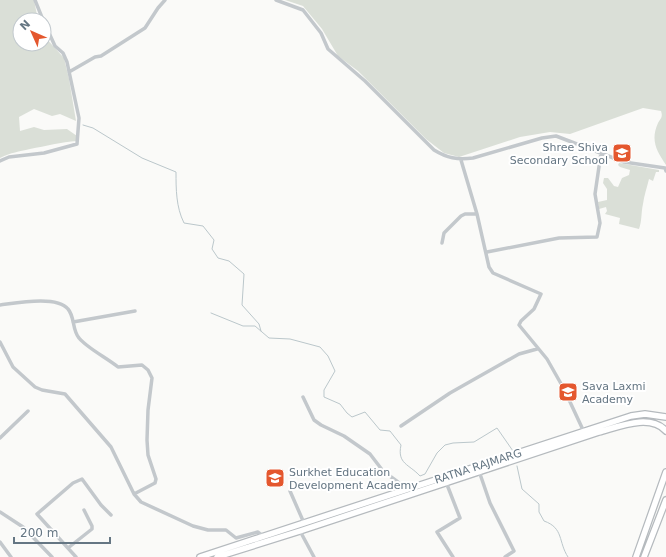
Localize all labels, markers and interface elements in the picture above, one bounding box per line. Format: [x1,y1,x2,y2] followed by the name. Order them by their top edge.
[12,12,52,52] north arrow
[17,17,33,33] text: N
[510,141,608,167] place label: Shree Shiva Secondary School
[611,142,633,164] school or university icon: Shree Shiva Secondary School
[582,380,646,406] place label: Sava Laxmi Academy
[557,381,579,403] school or university icon: Sava Laxmi Academy
[433,446,523,487] street label: RATNA RAJMARG
[289,466,418,492] place label: Surkhet Education Development Academy
[264,467,286,489] school or university icon: Surkhet Education Development Academy
[14,519,110,545] scale bar
[20,526,58,540] text: 200 m

